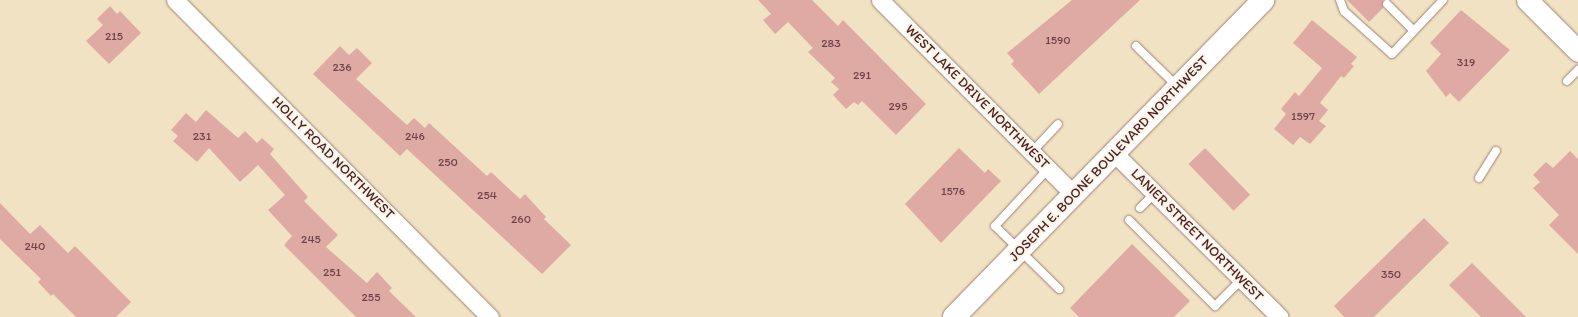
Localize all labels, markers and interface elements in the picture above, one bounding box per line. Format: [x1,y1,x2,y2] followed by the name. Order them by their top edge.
[901,21,1053,173] street label: WEST LAKE DRIVE NORTHWEST
[105,30,123,44] house number: 215
[1045,34,1071,48] house number: 1590
[821,37,841,51] house number: 283
[1006,52,1212,266] street label: JOSEPH E. BOONE BOULEVARD NORTHWEST
[1457,56,1475,70] house number: 319
[332,61,352,75] house number: 236
[853,69,871,83] house number: 291
[268,93,398,223] street label: HOLLY ROAD NORTHWEST
[889,100,907,114] house number: 295
[1291,110,1315,124] house number: 1597
[193,130,211,144] house number: 231
[405,130,425,144] house number: 246
[438,156,458,170] house number: 250
[1127,165,1267,305] street label: LANIER STREET NORTHWEST
[941,185,965,199] house number: 1576
[477,189,497,203] house number: 254
[511,213,531,227] house number: 260
[301,233,321,247] house number: 245
[25,240,45,254] house number: 240
[323,266,341,280] house number: 251
[1381,268,1401,282] house number: 350
[362,291,380,305] house number: 255

